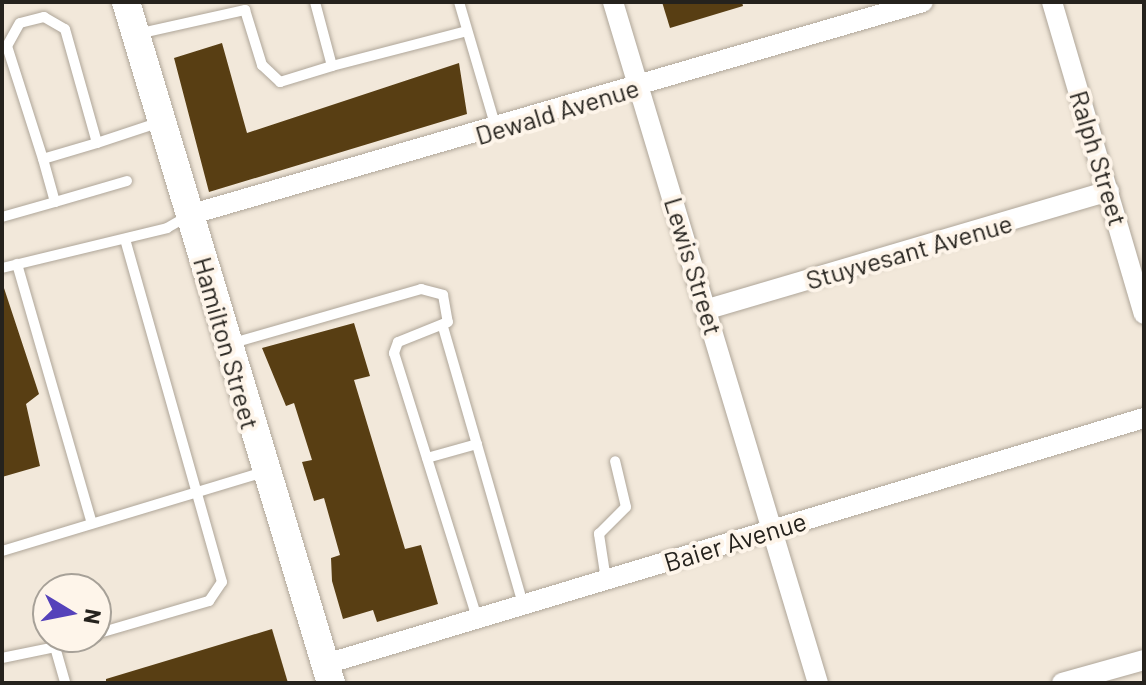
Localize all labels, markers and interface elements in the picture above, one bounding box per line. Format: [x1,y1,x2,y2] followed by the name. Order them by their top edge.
[471,71,643,151] street label: Dewald Avenue
[1064,87,1134,229] street label: Ralph Street
[658,193,730,339] street label: Lewis Street
[802,207,1016,295] street label: Stuyvesant Avenue
[187,253,267,433] street label: Hamilton Street
[660,505,810,577] street label: Baier Avenue
[32,573,112,653] north arrow
[80,607,108,626] text: N

